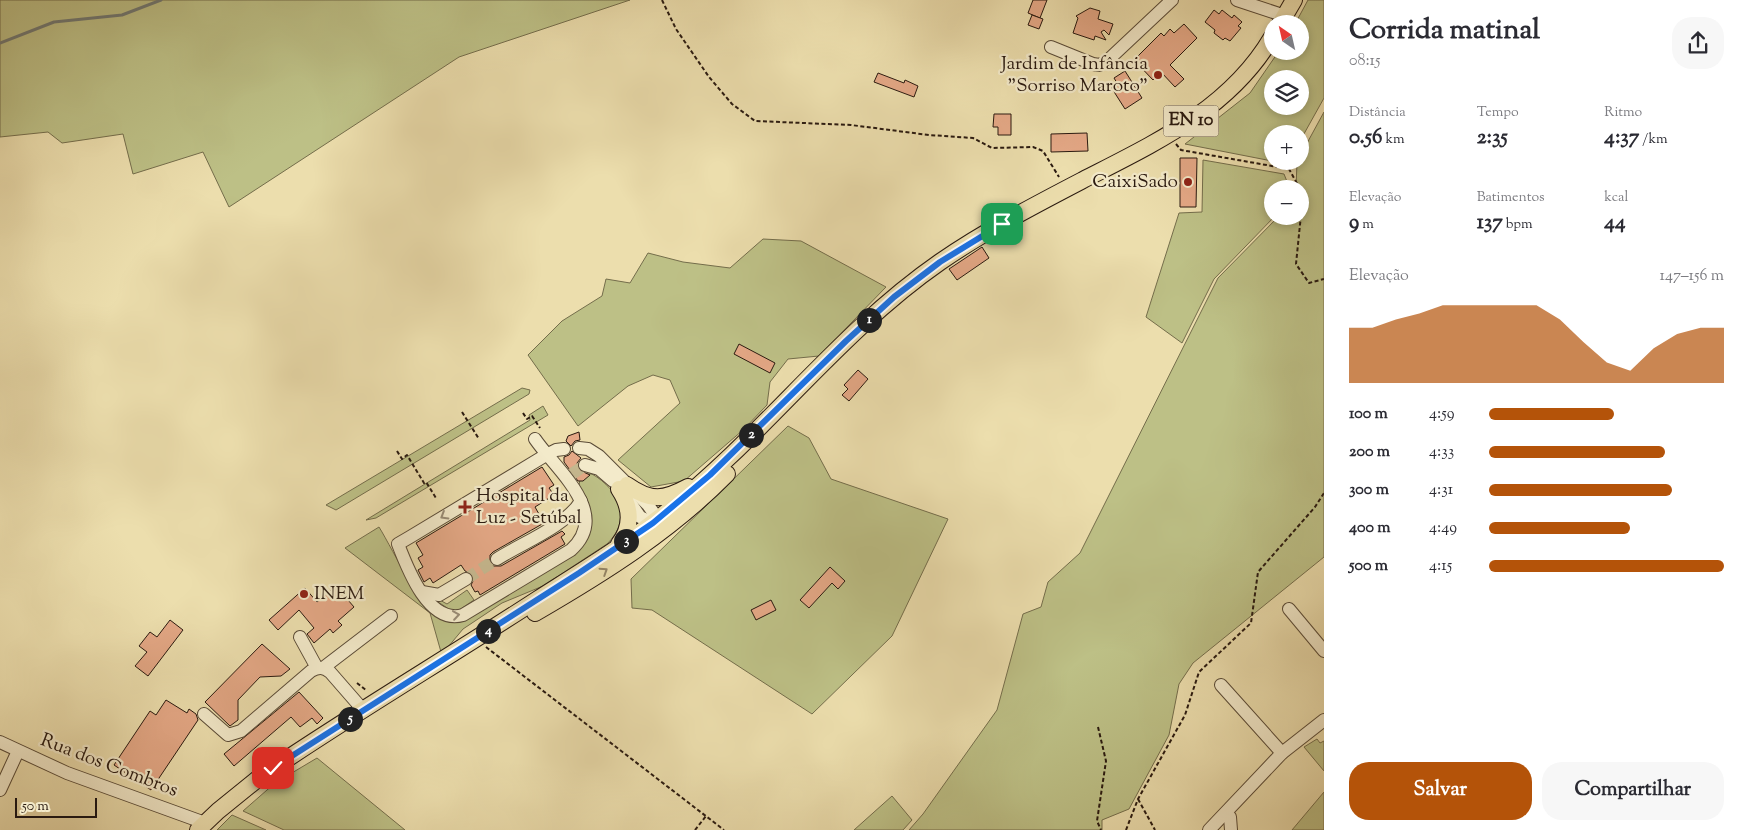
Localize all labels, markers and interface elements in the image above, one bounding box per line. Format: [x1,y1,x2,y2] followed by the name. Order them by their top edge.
[1349,11,1540,51] text: Corrida matinal
[1264,15,1309,60] north arrow
[1264,15,1309,225] map controls
[1672,17,1724,69] button: share
[1349,50,1381,73] text: 08:15
[1000,51,1148,100] place label: Jardim de Infância "Sorriso Maroto"
[1152,69,1164,81] marker: Jardim de Infância "Sorriso Maroto"
[1264,70,1309,115] button: layers
[1349,103,1406,123] text: Distância
[1477,103,1519,123] text: Tempo
[1604,103,1642,123] text: Ritmo
[1164,105,1218,136] road number: EN 10
[1349,123,1382,153] text: 0.56
[1477,123,1508,153] text: 2:35
[1604,123,1639,153] text: 4:37
[1264,125,1309,170] button: +
[1382,130,1405,150] text: km
[1639,130,1668,150] text: /km
[1092,169,1178,196] place label: CaixiSado
[1182,176,1194,188] marker: CaixiSado
[1264,180,1309,225] button: −
[1349,188,1401,208] text: Elevação
[1477,188,1545,208] text: Batimentos
[1604,188,1628,208] text: kcal
[981,203,1023,245] pin
[1349,208,1359,238] text: 9
[1477,208,1503,238] text: 137
[1604,208,1626,238] text: 44
[988,210,1016,238] icon: arrive
[1359,215,1374,235] text: m
[1503,215,1533,235] text: bpm
[1349,265,1409,288] text: Elevação
[1659,265,1724,288] text: 147–156 m
[856,308,882,332] pin: 1
[867,310,872,330] text: 1
[1349,403,1388,426] text: 100 m
[1429,403,1454,426] text: 4:59
[738,422,764,448] pin: 2
[748,425,755,445] text: 2
[1349,441,1390,464] text: 200 m
[1429,441,1454,464] text: 4:33
[1349,479,1389,502] text: 300 m
[1429,479,1453,502] text: 4:31
[476,483,582,532] place label: Hospital da Luz - Setúbal
[458,500,472,514] marker: Hospital da Luz - Setúbal
[441,510,450,520] one-way arrow
[1349,517,1391,540] text: 400 m
[1429,517,1457,540] text: 4:49
[614,528,638,554] pin: 3
[624,531,629,551] text: 3
[1349,555,1388,578] text: 500 m
[1429,555,1452,578] text: 4:15
[599,568,608,578] one-way arrow
[314,581,365,608] place label: INEM
[298,588,310,600] marker: INEM
[452,611,460,621] one-way arrow
[476,618,500,644] pin: 4
[485,621,492,641] text: 4
[338,706,362,732] pin: 5
[348,709,353,729] text: 5
[36,727,182,805] street label: Rua dos Combros
[252,747,294,789] pin
[259,754,287,782] icon: check
[1349,762,1532,820] button: Salvar
[1542,762,1724,820] button: Compartilhar
[15,795,98,818] scale bar
[22,797,49,817] text: 50 m

